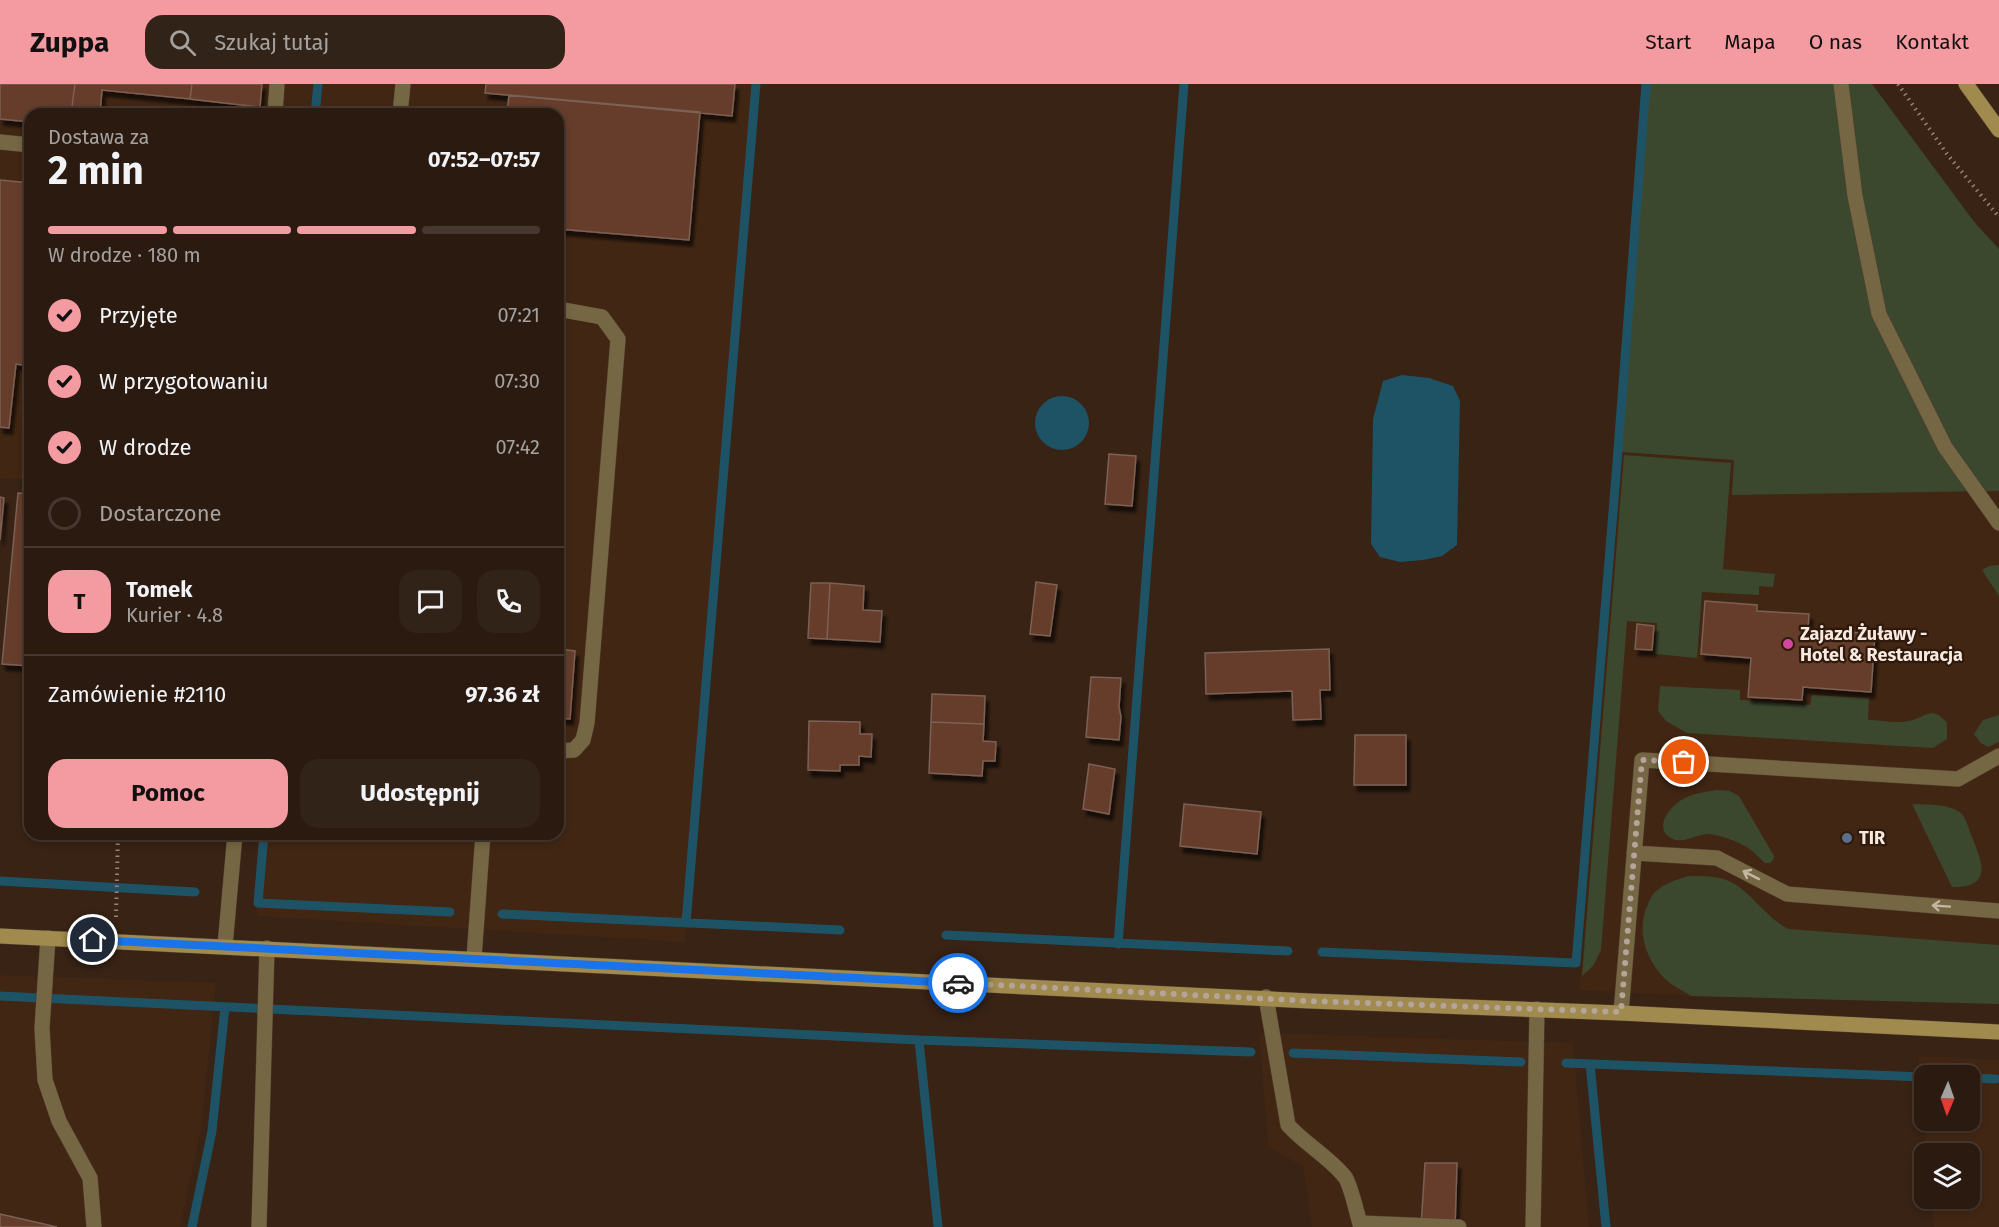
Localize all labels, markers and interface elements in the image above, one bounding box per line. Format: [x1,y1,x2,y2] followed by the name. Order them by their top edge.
[145,15,565,69] search box
[30,26,109,59] text: Zuppa
[166,26,199,59] icon: search
[214,29,329,56] text: Szukaj tutaj
[1645,29,1691,55] text: Start
[1724,29,1776,55] text: Mapa
[1809,29,1862,55] text: O nas
[1895,29,1969,55] text: Kontakt
[48,125,149,149] text: Dostawa za
[428,146,540,173] text: 07:52–07:57
[48,148,144,194] text: 2 min
[48,243,201,267] text: W drodze · 180 m
[48,299,81,332] icon: check
[99,302,178,329] text: Przyjęte
[498,303,540,327] text: 07:21
[48,365,81,398] icon: check
[99,368,269,395] text: W przygotowaniu
[494,369,540,393] text: 07:30
[48,431,81,464] icon: check
[99,434,191,461] text: W drodze
[496,435,540,459] text: 07:42
[99,500,222,527] text: Dostarczone
[399,570,462,633] button: chat
[477,570,540,633] button: phone
[126,576,192,603] text: Tomek
[74,588,85,615] text: T
[126,603,223,627] text: Kurier · 4.8
[1800,623,1963,666] place label: Zajazd Żuławy - Hotel & Restauracja
[1781,637,1795,651] marker: Zajazd Żuławy - Hotel & Restauracja
[48,681,226,708] text: Zamówienie #2110
[465,681,540,708] text: 97.36 zł
[1658,736,1709,787] pin
[1667,745,1700,778] icon: bag
[48,759,288,828] button: Pomoc
[300,759,540,828] button: Udostępnij
[1859,827,1886,849] place label: TIR
[1840,831,1854,845] marker: TIR
[1742,869,1760,880] one-way arrow
[1931,900,1951,911] one-way arrow
[67,914,118,965] pin
[76,923,109,956] icon: home
[928,953,988,1013] courier
[942,967,975,1000] icon: car
[1914,1065,1980,1131] north arrow
[1914,1065,1980,1209] map controls
[1914,1143,1980,1209] button: layers

